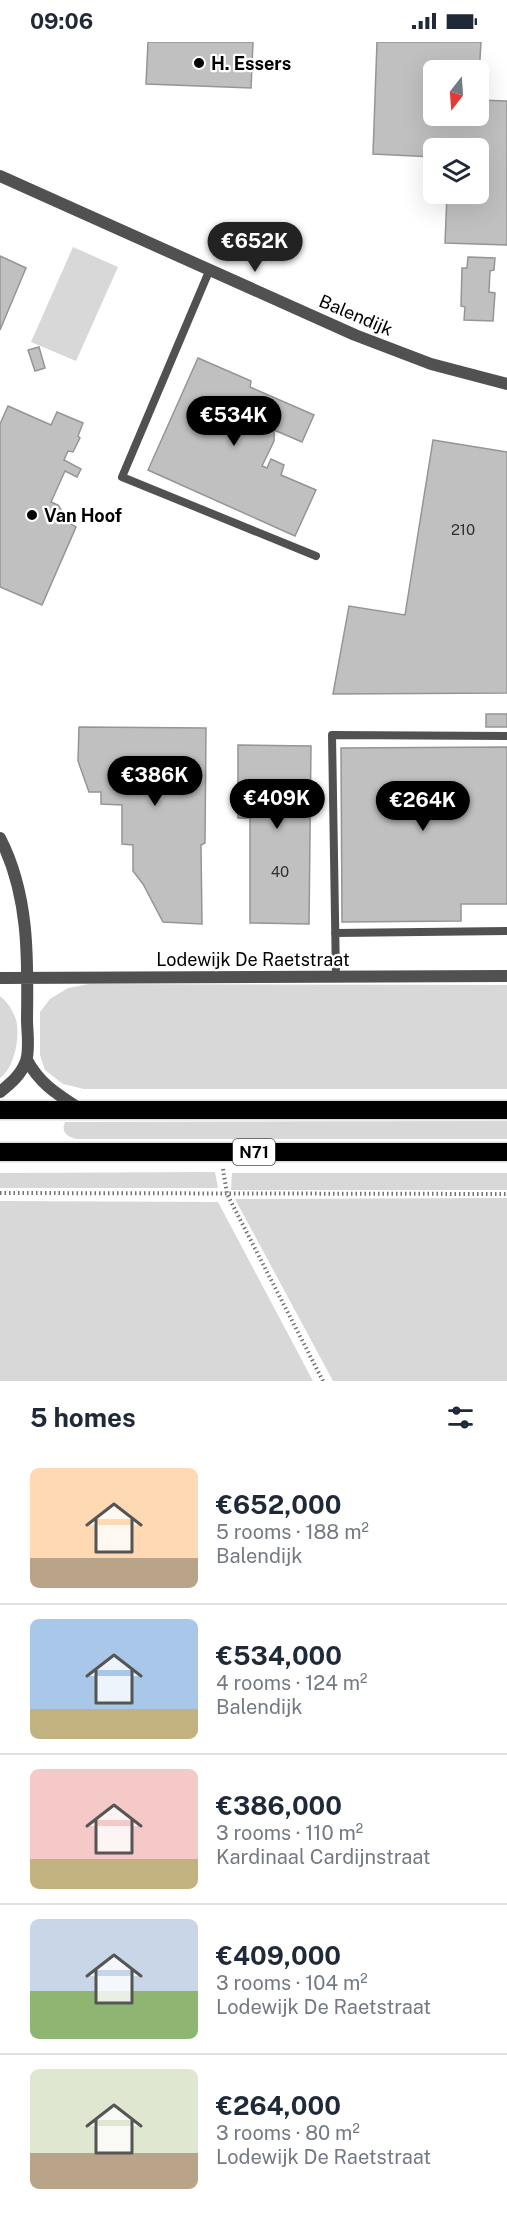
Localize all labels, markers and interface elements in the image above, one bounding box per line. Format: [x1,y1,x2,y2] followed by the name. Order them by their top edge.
[30,8,93,34] text: 09:06
[211,53,291,74] place label: H. Essers
[192,56,206,70] marker: H. Essers
[423,60,489,126] north arrow
[423,60,489,204] map controls
[423,138,489,204] button: layers
[213,222,297,273] pin: €652K
[222,229,288,253] text: €652K
[316,290,396,340] street label: Balendijk
[192,396,276,447] pin: €534K
[200,403,268,427] text: €534K
[44,505,122,526] place label: Van Hoof
[25,508,39,522] marker: Van Hoof
[451,521,475,538] house number: 210
[113,756,197,807] pin: €386K
[121,763,189,787] text: €386K
[235,779,319,830] pin: €409K
[381,781,465,832] pin: €264K
[244,786,310,810] text: €409K
[390,788,456,812] text: €264K
[271,863,289,880] house number: 40
[156,949,350,970] street label: Lodewijk De Raetstraat
[233,1139,275,1165] road number: N71
[444,1401,477,1434] icon: filters
[30,1402,136,1433] text: 5 homes
[216,1489,341,1520] text: €652,000
[78,1492,150,1564] icon: home
[216,1520,369,1544] text: 5 rooms · 188 m²
[216,1544,303,1568] text: Balendijk
[216,1640,342,1671] text: €534,000
[78,1643,150,1715] icon: home
[216,1671,367,1695] text: 4 rooms · 124 m²
[216,1695,303,1719] text: Balendijk
[216,1790,342,1821] text: €386,000
[78,1793,150,1865] icon: home
[216,1821,363,1845] text: 3 rooms · 110 m²
[216,1845,431,1869] text: Kardinaal Cardijnstraat
[216,1940,341,1971] text: €409,000
[78,1943,150,2015] icon: home
[216,1971,368,1995] text: 3 rooms · 104 m²
[216,1995,431,2019] text: Lodewijk De Raetstraat
[216,2090,341,2121] text: €264,000
[78,2093,150,2165] icon: home
[216,2121,360,2145] text: 3 rooms · 80 m²
[216,2145,431,2169] text: Lodewijk De Raetstraat

